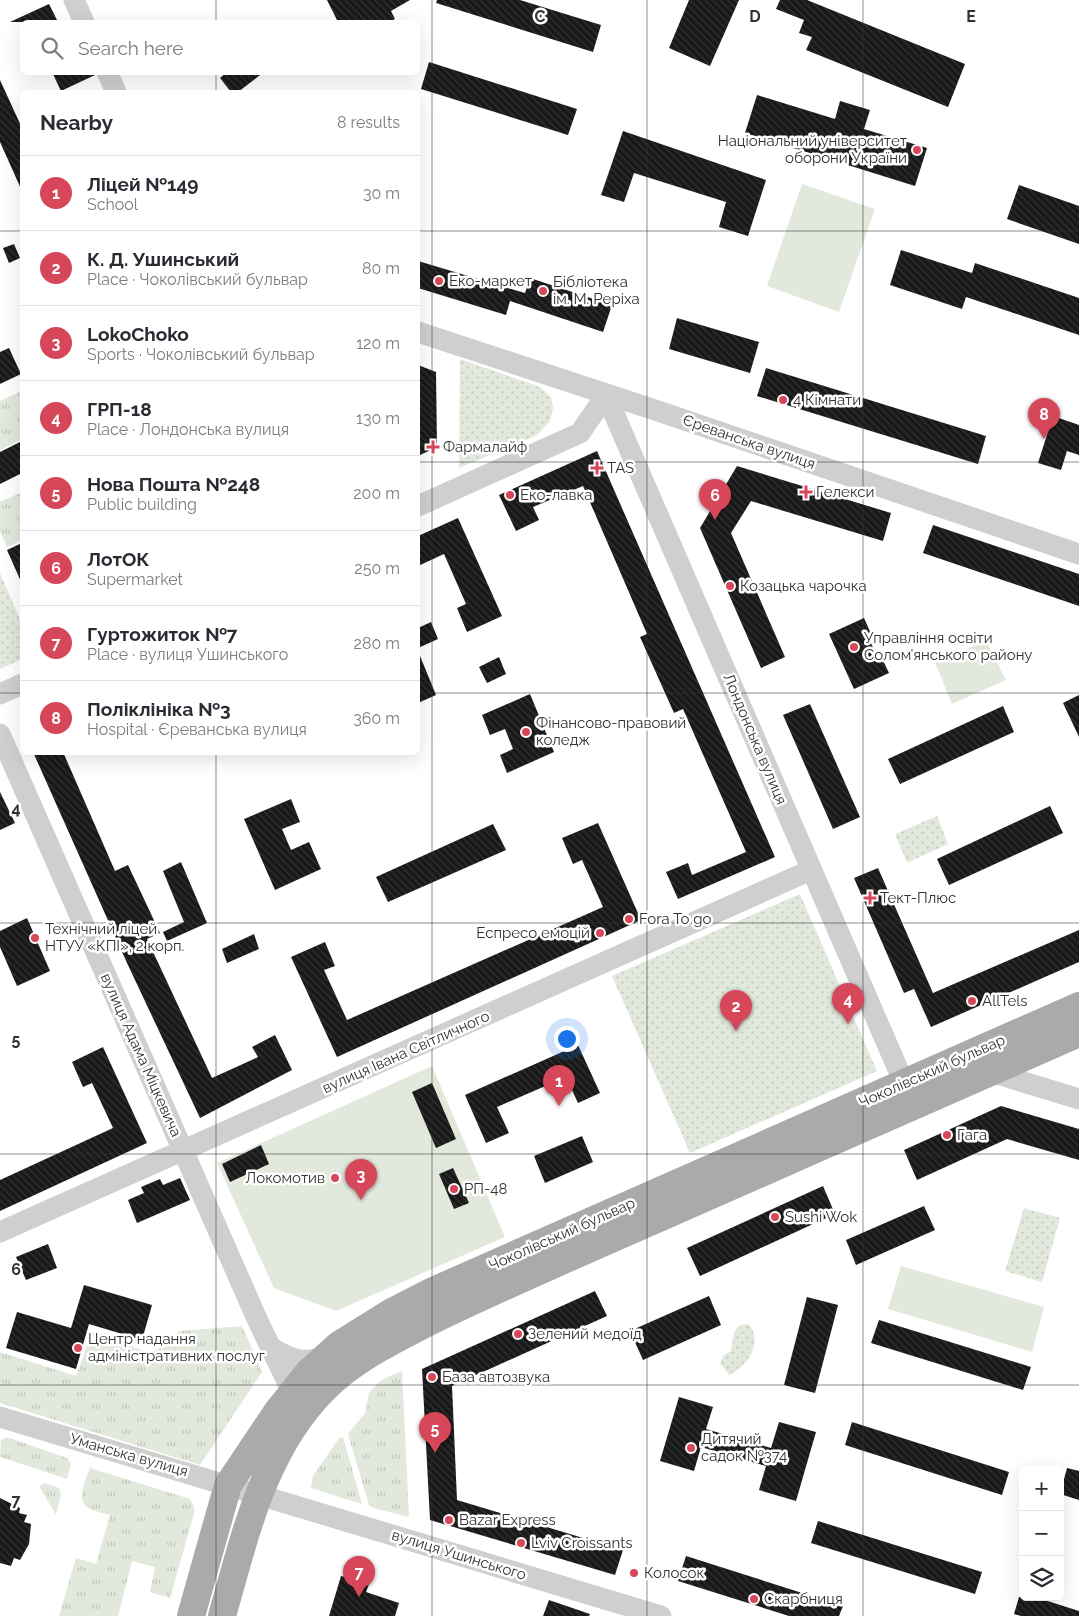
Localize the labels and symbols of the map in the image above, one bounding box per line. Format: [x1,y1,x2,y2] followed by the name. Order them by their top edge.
[535,7,546,26] text: C
[749,7,761,26] text: D
[966,7,976,26] text: E
[718,132,907,167] place label: Національний університет оборони України
[911,144,923,156] marker: Національний університет оборони України
[449,272,532,290] place label: Еко-маркет
[553,273,640,308] place label: Бібліотека ім. М. Реріха
[433,275,445,287] marker: Еко-маркет
[537,285,549,297] marker: Бібліотека ім. М. Реріха
[793,391,861,409] place label: 4 Кімнати
[777,394,789,406] marker: 4 Кімнати
[1028,398,1060,439] pin: 8
[680,411,818,473] street label: Єреванська вулиця
[443,438,527,456] place label: Фармалайф
[427,441,439,453] marker: Фармалайф
[607,459,634,477] place label: TAS
[591,462,603,474] marker: TAS
[699,479,731,520] pin: 6
[816,483,874,501] place label: Гелекси
[520,486,592,504] place label: Еко-лавка
[800,486,812,498] marker: Гелекси
[504,489,516,501] marker: Еко-лавка
[740,577,867,595] place label: Козацька чарочка
[724,580,736,592] marker: Козацька чарочка
[864,629,1032,664] place label: Управління освіти Солом’янського району
[848,641,860,653] marker: Управління освіти Солом’янського району
[719,671,791,807] street label: Лондонська вулиця
[536,714,686,749] place label: Фінансово-правовий коледж
[520,726,532,738] marker: Фінансово-правовий коледж
[11,799,21,818] text: 4
[880,889,956,907] place label: Тект-Плюс
[864,892,876,904] marker: Тект-Плюс
[639,910,712,928] place label: Fora To go
[623,913,635,925] marker: Fora To go
[45,920,184,955] place label: Технічний ліцей НТУУ «КПІ», 2 корп.
[476,924,590,942] place label: Еспресо емоцій
[594,927,606,939] marker: Еспресо емоцій
[29,932,41,944] marker: Технічний ліцей НТУУ «КПІ», 2 корп.
[97,970,185,1140] street label: вулиця Адама Міцкевича
[832,983,864,1024] pin: 4
[720,990,752,1031] pin: 2
[982,992,1028,1010] place label: AllTels
[966,995,978,1007] marker: AllTels
[320,1007,492,1097] street label: вулиця Івана Світличного
[554,1026,580,1052] your location
[12,1030,21,1049] text: 5
[856,1031,1008,1111] street label: Чоколівський бульвар
[543,1065,575,1106] pin: 1
[957,1126,987,1144] place label: Гага
[941,1129,953,1141] marker: Гага
[345,1159,377,1200] pin: 3
[245,1169,325,1187] place label: Локомотив
[329,1172,341,1184] marker: Локомотив
[464,1180,507,1198] place label: РП-48
[448,1183,460,1195] marker: РП-48
[486,1194,638,1274] street label: Чоколівський бульвар
[785,1208,857,1226] place label: Sushi Wok
[769,1211,781,1223] marker: Sushi Wok
[11,1260,21,1279] text: 6
[528,1325,642,1343] place label: Зелений медоїд
[512,1328,524,1340] marker: Зелений медоїд
[88,1330,265,1365] place label: Центр надання адміністративних послуг
[72,1342,84,1354] marker: Центр надання адміністративних послуг
[442,1368,550,1386] place label: База автозвука
[426,1371,438,1383] marker: База автозвука
[419,1412,451,1453] pin: 5
[68,1430,190,1480] street label: Уманська вулиця
[701,1430,787,1465] place label: Дитячий садок №374
[685,1442,697,1454] marker: Дитячий садок №374
[12,1491,21,1510] text: 7
[459,1511,556,1529] place label: Bazar Express
[443,1514,455,1526] marker: Bazar Express
[390,1526,528,1584] street label: вулиця Ушинського
[531,1534,632,1552] place label: Lviv Croissants
[515,1537,527,1549] marker: Lviv Croissants
[343,1556,375,1597] pin: 7
[644,1564,705,1582] place label: Колосок
[628,1567,640,1579] marker: Колосок
[764,1590,843,1608] place label: Скарбниця
[748,1593,760,1605] marker: Скарбниця

